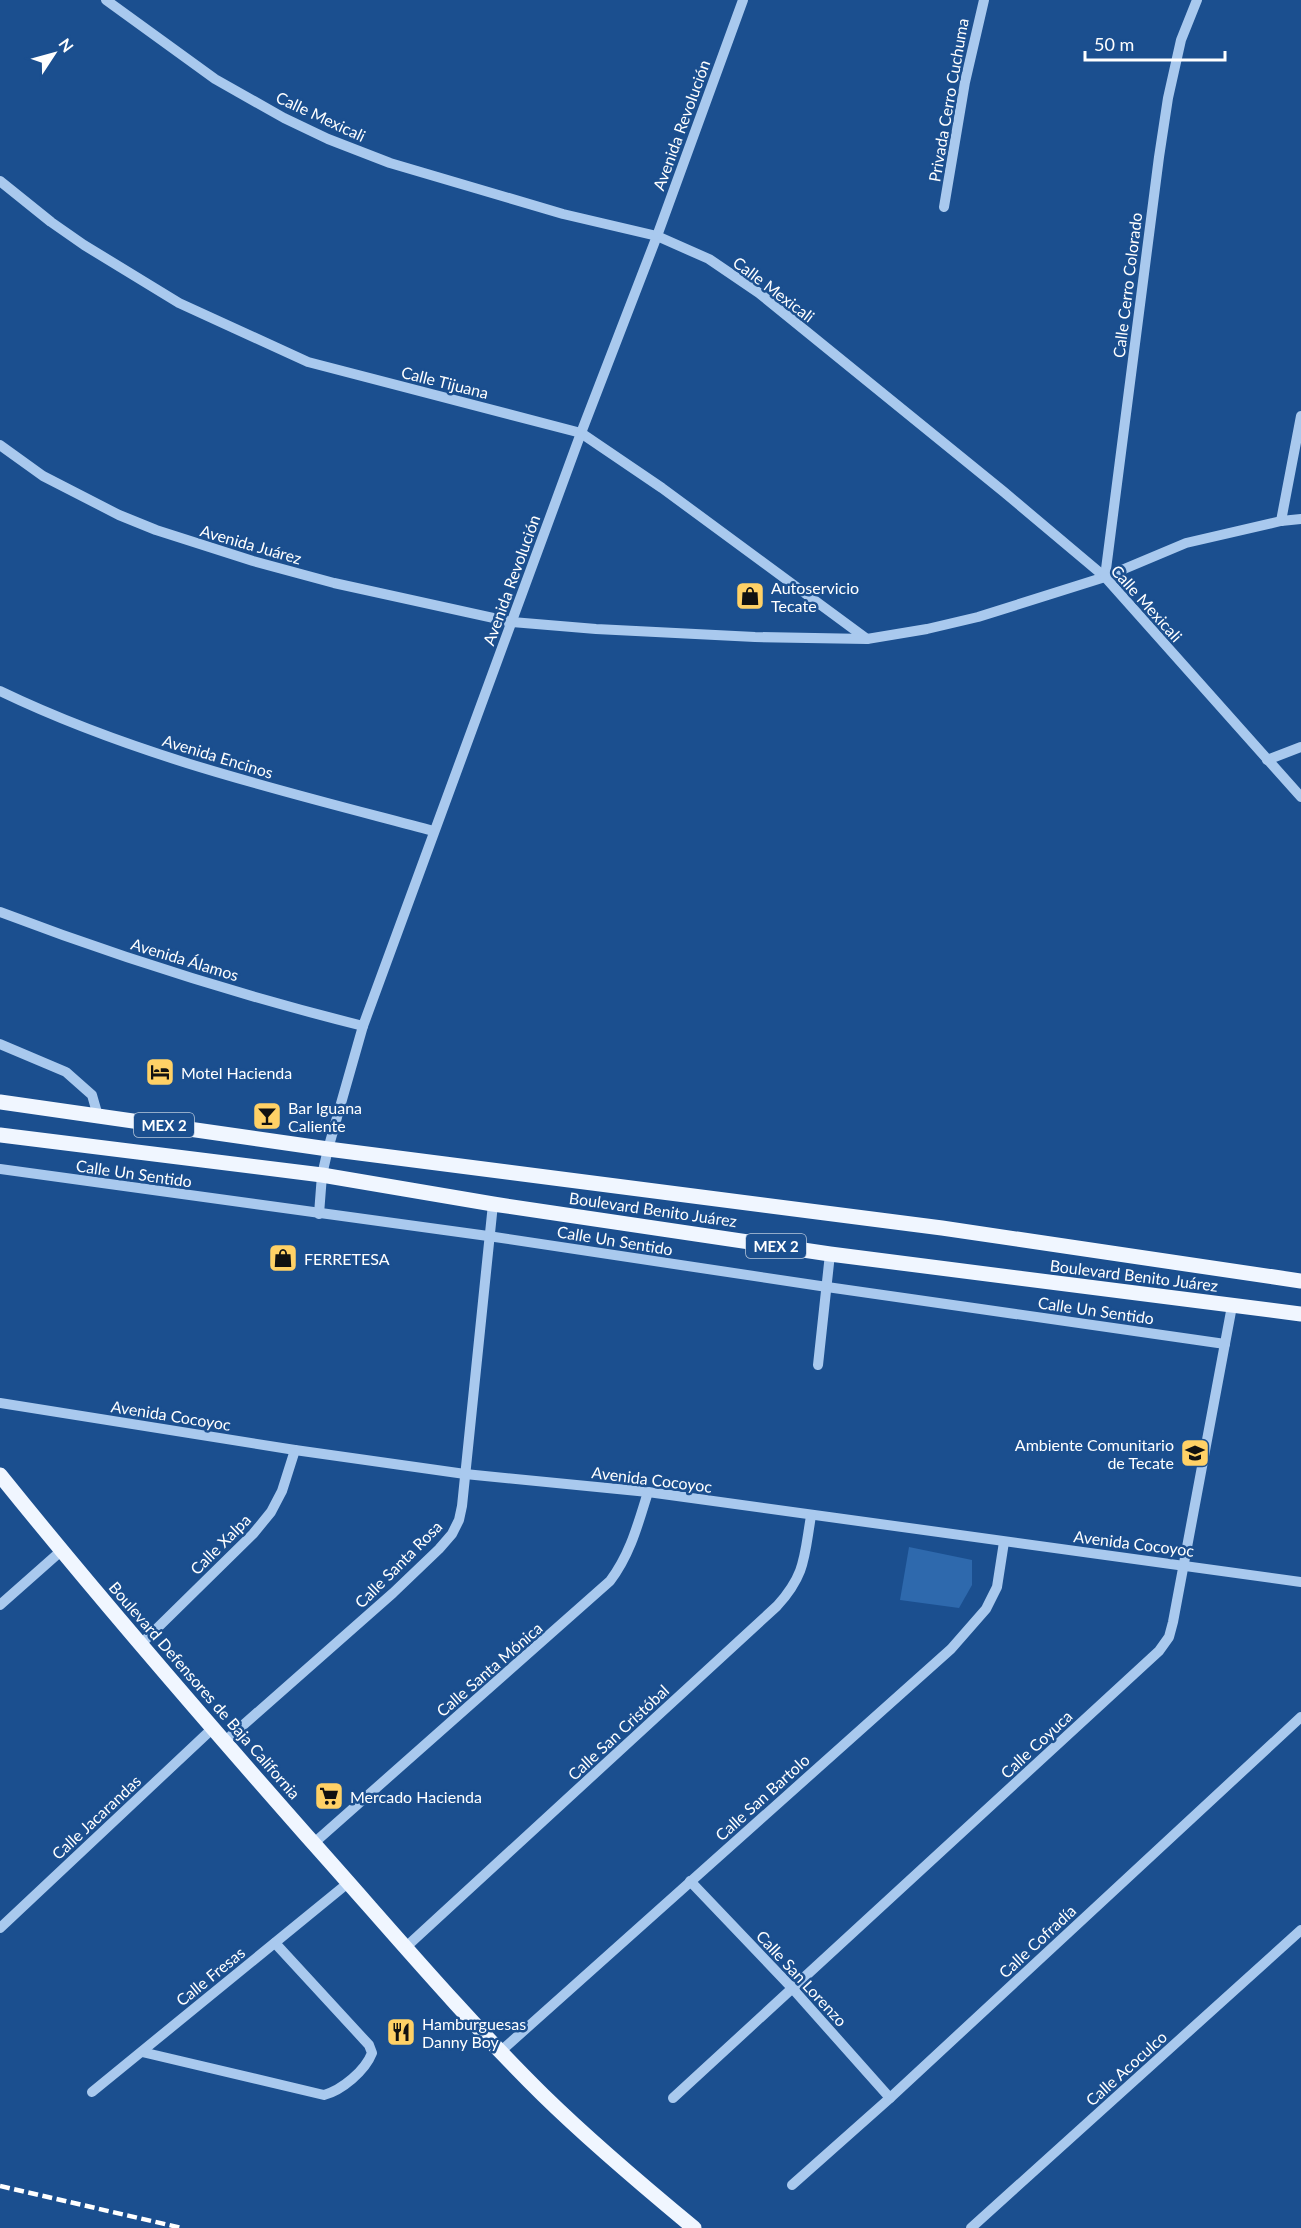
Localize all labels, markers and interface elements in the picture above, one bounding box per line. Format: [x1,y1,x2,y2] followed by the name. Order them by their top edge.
[924,17,972,183] street label: Privada Cerro Cuchuma
[24,24,84,84] north arrow
[1085,24,1224,62] scale bar
[1094,33,1134,55] text: 50 m
[55,34,78,55] text: N
[649,57,713,193] street label: Avenida Revolución
[273,87,369,145] street label: Calle Mexicali
[1109,211,1145,359] street label: Calle Cerro Colorado
[730,252,818,326] street label: Calle Mexicali
[399,362,491,402] street label: Calle Tijuana
[479,512,543,648] street label: Avenida Revolución
[198,520,304,568] street label: Avenida Juárez
[1108,561,1186,645] street label: Calle Mexicali
[771,578,859,615] place label: Autoservicio Tecate
[734,580,766,612] shop icon: Autoservicio Tecate
[160,730,276,782] street label: Avenida Encinos
[129,934,241,984] street label: Avenida Álamos
[144,1056,176,1088] hotel icon: Motel Hacienda
[181,1063,292,1082] place label: Motel Hacienda
[288,1098,362,1135] place label: Bar Iguana Caliente
[251,1100,283,1132] bar icon: Bar Iguana Caliente
[134,1113,194,1137] road number: MEX 2
[75,1155,193,1191] street label: Calle Un Sentido
[568,1188,738,1230] street label: Boulevard Benito Juárez
[556,1221,674,1259] street label: Calle Un Sentido
[746,1234,806,1258] road number: MEX 2
[267,1242,299,1274] shop icon: FERRETESA
[304,1249,390,1268] place label: FERRETESA
[1049,1255,1219,1295] street label: Boulevard Benito Juárez
[1037,1292,1155,1328] street label: Calle Un Sentido
[110,1396,233,1434] street label: Avenida Cocoyoc
[1015,1435,1174,1472] place label: Ambiente Comunitario de Tecate
[1179,1437,1211,1469] school or university icon: Ambiente Comunitario de Tecate
[591,1462,714,1496] street label: Avenida Cocoyoc
[186,1510,254,1578] street label: Calle Xalpa
[351,1517,445,1611] street label: Calle Santa Rosa
[1073,1526,1196,1560] street label: Avenida Cocoyoc
[105,1577,305,1803] street label: Boulevard Defensores de Baja California
[432,1618,546,1720] street label: Calle Santa Mónica
[564,1680,672,1784] street label: Calle San Cristóbal
[996,1706,1076,1782] street label: Calle Coyuca
[711,1750,813,1844] street label: Calle San Bartolo
[48,1771,144,1863] street label: Calle Jacarandas
[313,1780,345,1812] supermarket icon: Mercado Hacienda
[350,1787,482,1806] place label: Mercado Hacienda
[995,1901,1079,1981] street label: Calle Cofradía
[753,1926,851,2030] street label: Calle San Lorenzo
[172,1943,248,2009] street label: Calle Fresas
[422,2014,526,2051] place label: Hamburguesas Danny Boy
[385,2016,417,2048] restaurant icon: Hamburguesas Danny Boy
[1082,2027,1170,2109] street label: Calle Acoculco

